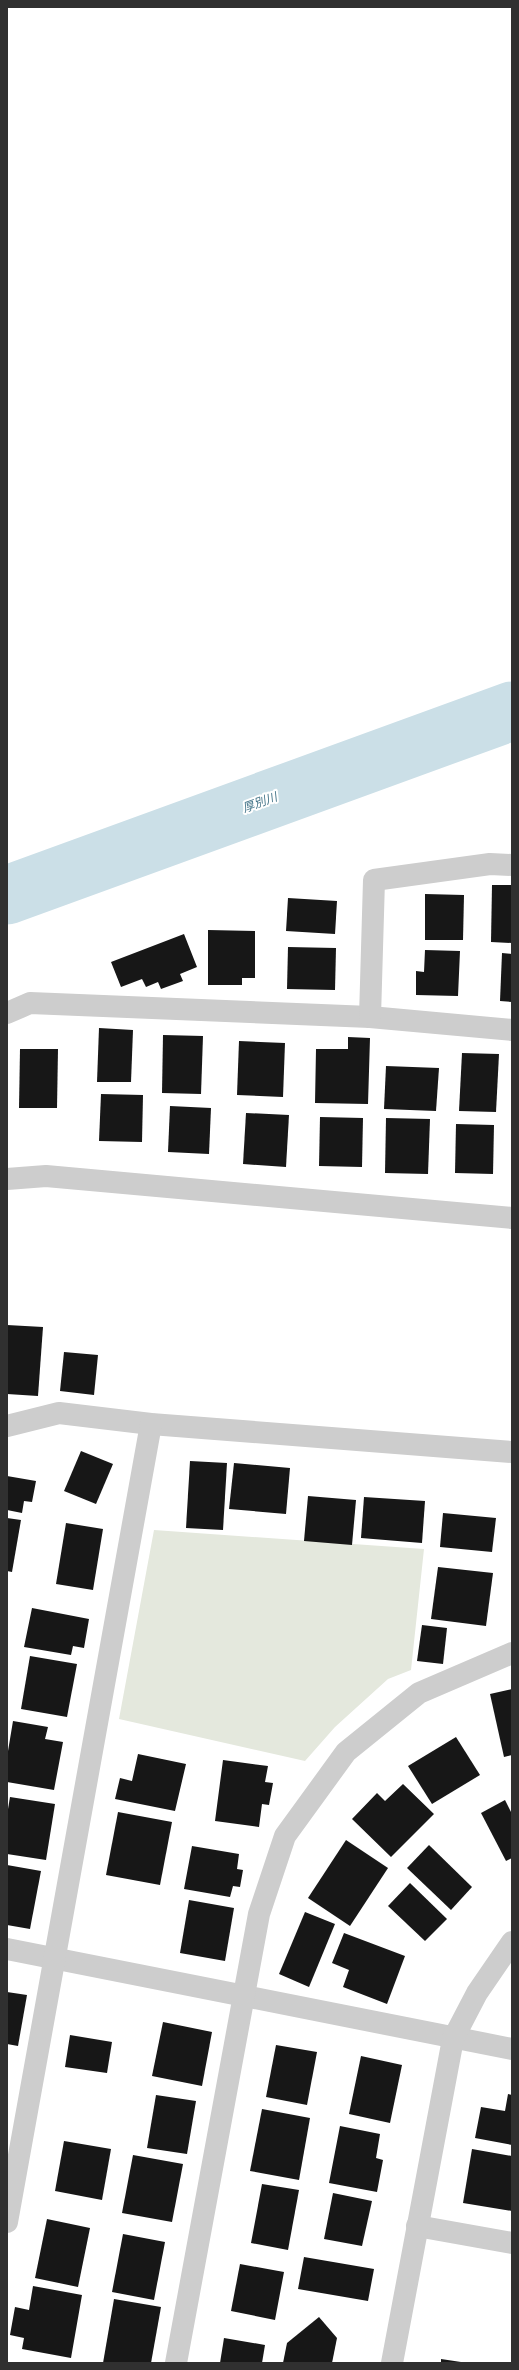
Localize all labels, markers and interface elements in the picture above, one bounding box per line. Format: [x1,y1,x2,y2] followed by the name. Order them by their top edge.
[240,788,282,817] water label: 厚別川

